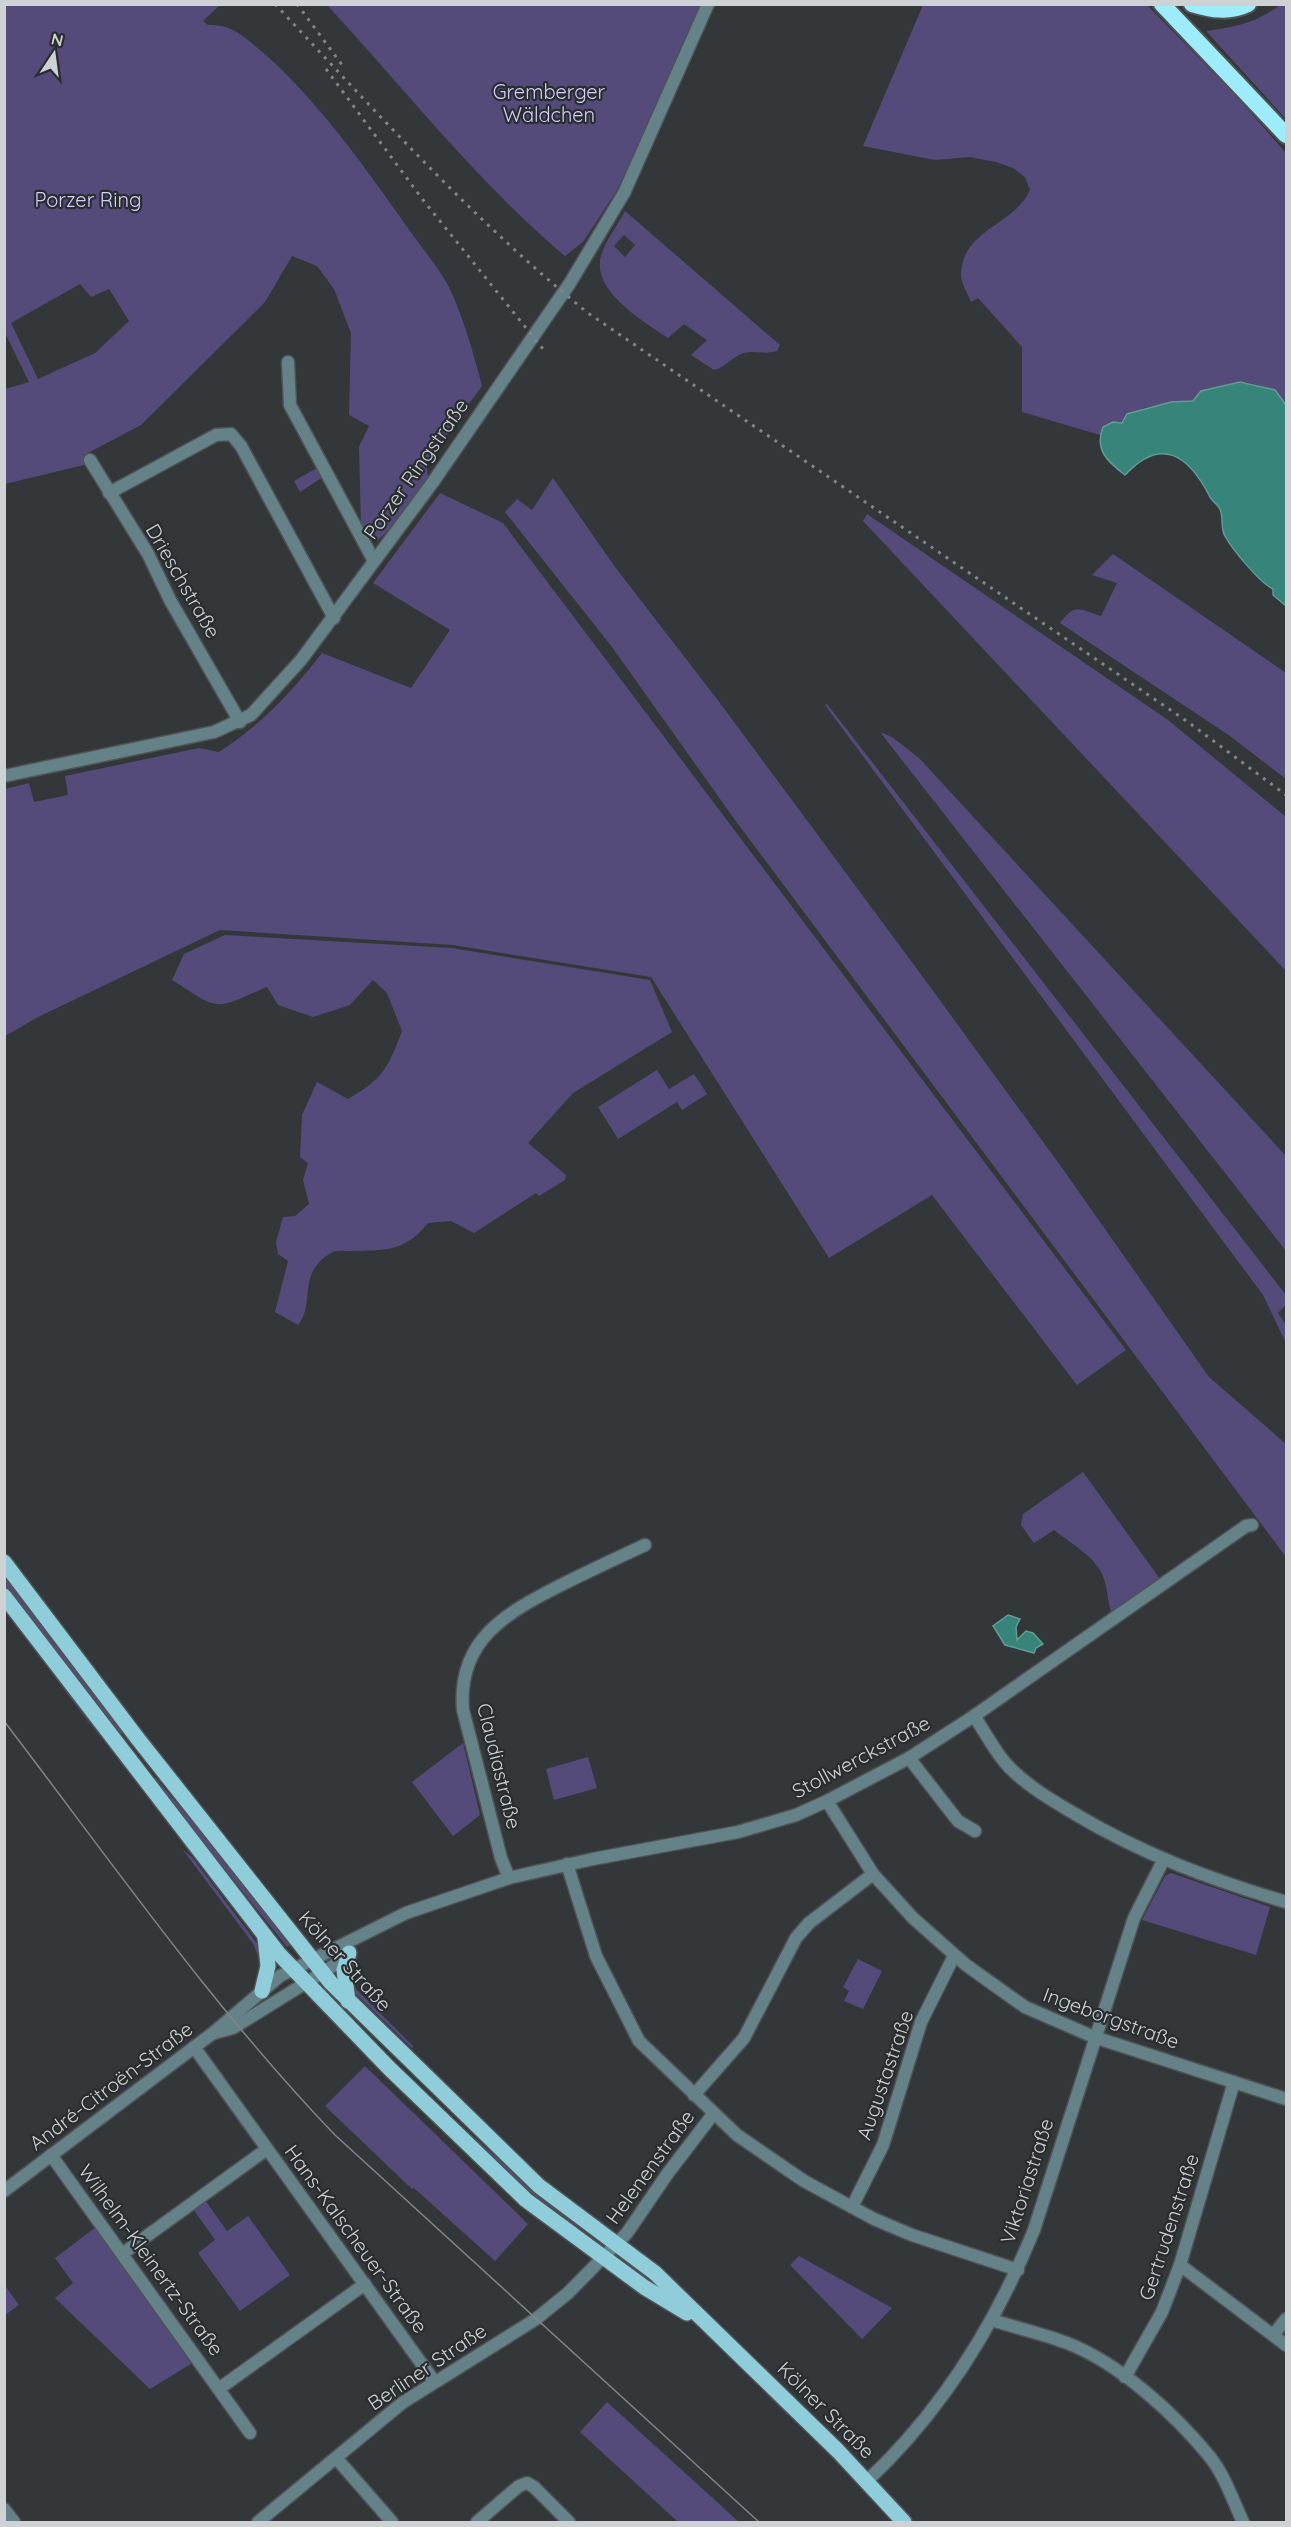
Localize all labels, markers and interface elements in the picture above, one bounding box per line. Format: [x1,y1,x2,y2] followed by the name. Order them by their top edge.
[24,24,84,84] north arrow
[49,28,65,50] text: N
[493,79,606,127] park label: Gremberger Wäldchen
[34,187,142,212] park label: Porzer Ring
[358,394,473,544] street label: Porzer Ringstraße
[141,519,226,642] street label: Drieschstraße
[472,1700,527,1831] street label: Claudiastraße
[788,1710,934,1803] street label: Stollwerckstraße
[294,1905,397,2016] street label: Kölner Straße
[1040,1981,1183,2054] street label: Ingeborgstraße
[851,2007,918,2143] street label: Augustastraße
[24,2016,197,2155] street label: André-Citroën-Straße
[600,2105,699,2229] street label: Helenenstraße
[995,2115,1059,2247] street label: Viktoriastraße
[280,2139,433,2338] street label: Hans-Kalscheuer-Straße
[1133,2150,1204,2303] street label: Gertrudenstraße
[73,2159,229,2360] street label: Wilhelm-Kleinertz-Straße
[363,2318,491,2416] street label: Berliner Straße
[773,2356,880,2463] street label: Kölner Straße

